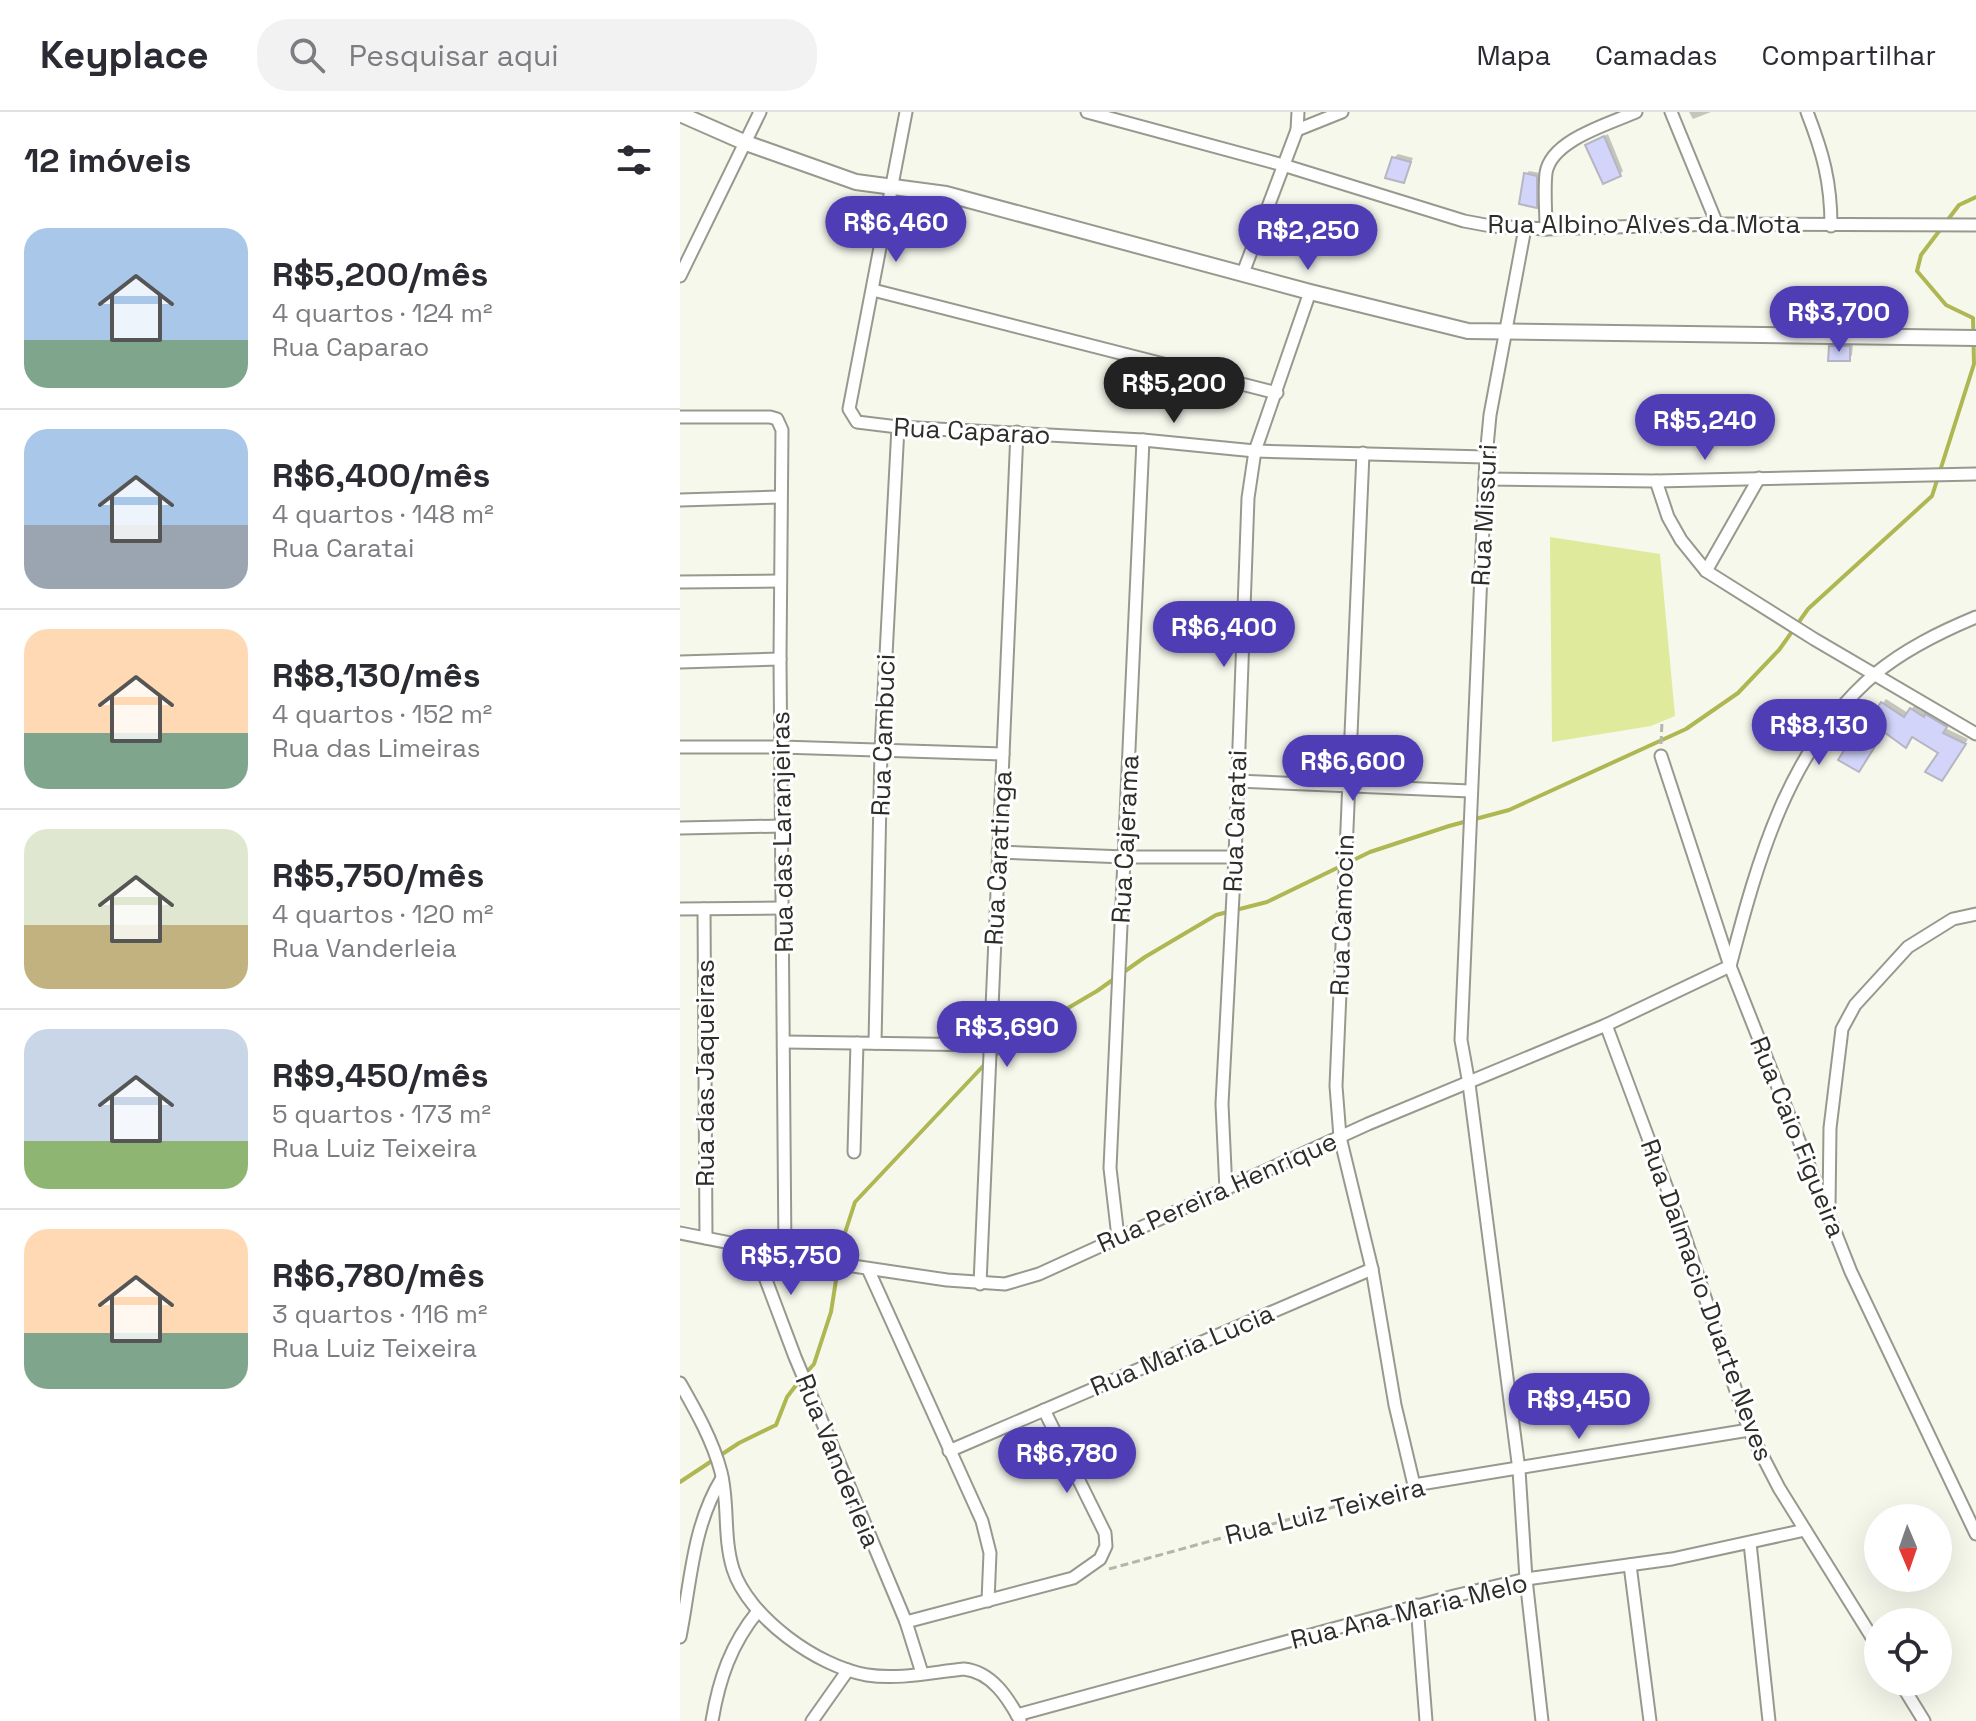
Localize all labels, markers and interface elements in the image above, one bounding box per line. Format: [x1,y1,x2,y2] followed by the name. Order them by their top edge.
[257,19,817,91] search box
[40,31,209,79] text: Keyplace
[285,33,329,77] icon: search
[349,36,559,75] text: Pesquisar aqui
[1476,37,1551,73] text: Mapa
[1595,37,1718,73] text: Camadas
[1762,37,1936,73] text: Compartilhar
[612,138,656,182] icon: filters
[24,139,191,182] text: 12 imóveis
[822,196,970,264] pin: R$6,460
[1234,204,1382,272] pin: R$2,250
[843,205,949,239] text: R$6,460
[1487,207,1801,241] street label: Rua Albino Alves da Mota
[1256,213,1360,247] text: R$2,250
[272,253,488,296] text: R$5,200/mês
[88,260,184,356] icon: home
[1765,286,1913,354] pin: R$3,700
[1788,295,1890,329] text: R$3,700
[272,296,492,330] text: 4 quartos · 124 m²
[272,330,429,364] text: Rua Caparao
[1100,357,1248,425] pin: R$5,200
[1122,366,1226,400] text: R$5,200
[1631,394,1779,462] pin: R$5,240
[1653,403,1757,437] text: R$5,240
[893,410,1051,452] street label: Rua Caparao
[1463,443,1505,587] street label: Rua Missuri
[272,454,490,497] text: R$6,400/mês
[88,461,184,557] icon: home
[272,497,494,531] text: 4 quartos · 148 m²
[272,531,414,565] text: Rua Caratai
[1150,601,1298,669] pin: R$6,400
[1171,610,1277,644] text: R$6,400
[863,653,903,817] street label: Rua Cambuci
[272,654,480,697] text: R$8,130/mês
[88,661,184,757] icon: home
[272,697,492,731] text: 4 quartos · 152 m²
[1745,699,1893,767] pin: R$8,130
[1770,708,1868,742] text: R$8,130
[763,711,801,953] street label: Rua das Laranjeiras
[272,731,481,765] text: Rua das Limeiras
[1279,735,1427,803] pin: R$6,600
[1300,744,1406,778] text: R$6,600
[1216,749,1254,893] street label: Rua Caratai
[1104,754,1146,924] street label: Rua Cajerama
[976,770,1020,946] street label: Rua Caratinga
[1322,834,1362,996] street label: Rua Camocin
[272,854,484,897] text: R$5,750/mês
[88,861,184,957] icon: home
[272,897,494,931] text: 4 quartos · 120 m²
[272,931,457,965] text: Rua Vanderleia
[688,959,722,1187] street label: Rua das Jaqueiras
[933,1001,1081,1069] pin: R$3,690
[955,1010,1059,1044] text: R$3,690
[1742,1032,1854,1243] street label: Rua Caio Figueira
[272,1054,488,1097] text: R$9,450/mês
[88,1061,184,1157] icon: home
[272,1097,491,1131] text: 5 quartos · 173 m²
[1092,1124,1342,1260] street label: Rua Pereira Henrique
[272,1131,477,1165] text: Rua Luiz Teixeira
[1633,1134,1781,1466] street label: Rua Dalmacio Duarte Neves
[717,1229,865,1297] pin: R$5,750
[740,1238,842,1272] text: R$5,750
[272,1254,485,1297] text: R$6,780/mês
[88,1261,184,1357] icon: home
[1085,1296,1279,1404] street label: Rua Maria Lucia
[272,1297,488,1331] text: 3 quartos · 116 m²
[272,1331,477,1365] text: Rua Luiz Teixeira
[788,1369,888,1553] street label: Rua Vanderleia
[1505,1373,1653,1441] pin: R$9,450
[1527,1382,1631,1416] text: R$9,450
[993,1427,1141,1495] pin: R$6,780
[1016,1436,1118,1470] text: R$6,780
[1221,1470,1429,1552] street label: Rua Luiz Teixeira
[1864,1504,1952,1592] north arrow
[1864,1504,1952,1696] map controls
[1287,1565,1531,1657] street label: Rua Ana Maria Melo
[1864,1608,1952,1696] button: locate

